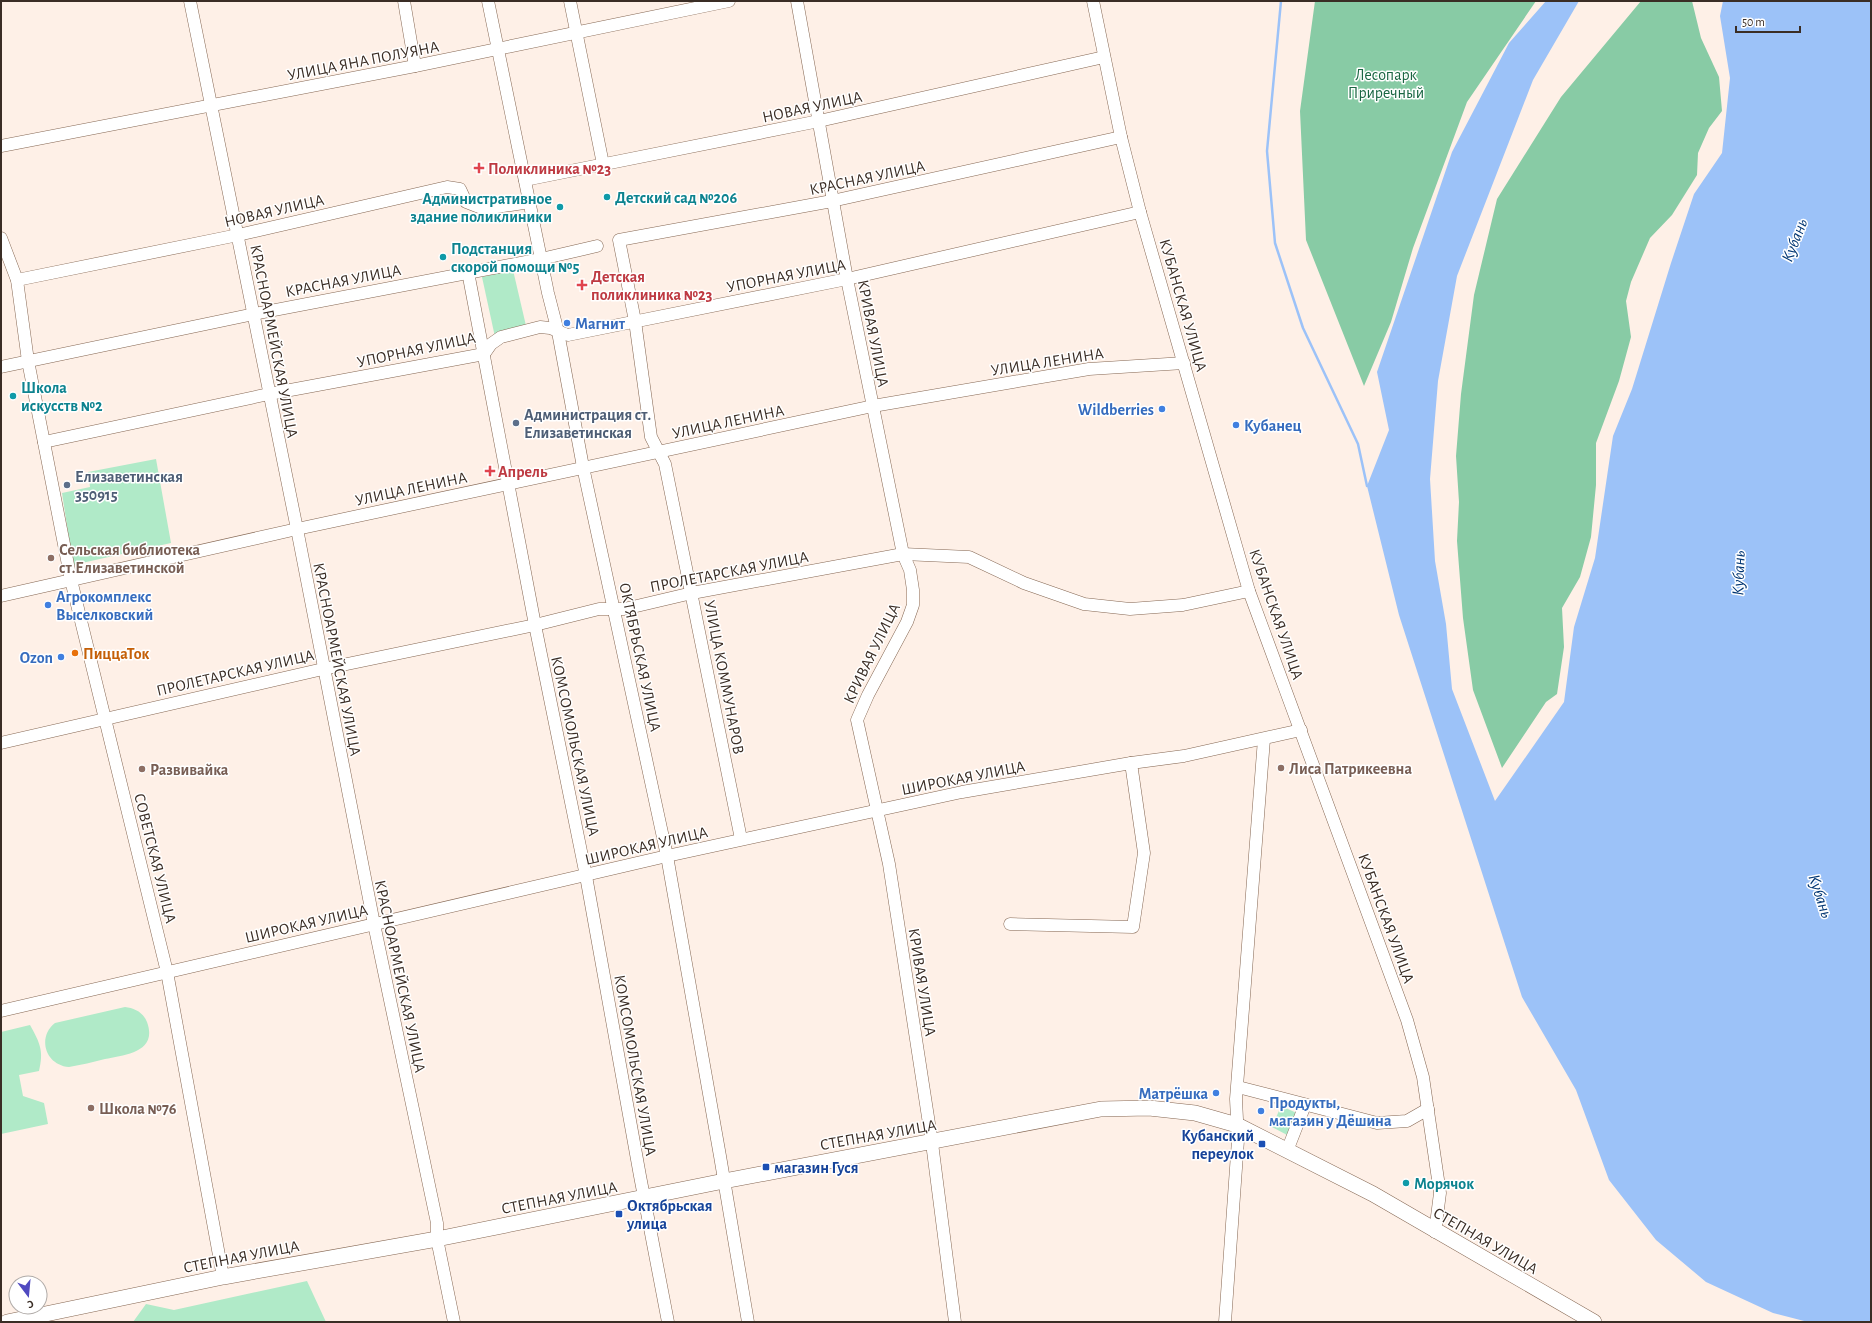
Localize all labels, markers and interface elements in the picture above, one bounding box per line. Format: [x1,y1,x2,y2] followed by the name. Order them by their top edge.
[1736,8,1800,34] scale bar
[1742,16,1765,28] text: 50 m
[286,38,441,84] street label: УЛИЦА ЯНА ПОЛУЯНА
[1348,67,1424,101] park label: Лесопарк Приречный
[761,88,864,125] street label: НОВАЯ УЛИЦА
[808,158,927,198] street label: КРАСНАЯ УЛИЦА
[488,161,611,177] place label: Поликлиника №23
[473,162,485,174] marker: Поликлиника №23
[615,190,737,206] place label: Детский сад №206
[410,191,552,225] place label: Административное здание поликлиники
[223,192,326,230] street label: НОВАЯ УЛИЦА
[602,192,612,202] marker: Детский сад №206
[555,202,565,212] marker: Административное здание поликлиники
[1778,216,1811,264] water label: Кубань
[1156,237,1210,374] street label: КУБАНСКАЯ УЛИЦА
[451,241,579,275] place label: Подстанция скорой помощи №5
[247,243,302,440] street label: КРАСНОАРМЕЙСКАЯ УЛИЦА
[438,252,448,262] marker: Подстанция скорой помощи №5
[725,256,848,295] street label: УПОРНАЯ УЛИЦА
[284,262,403,300] street label: КРАСНАЯ УЛИЦА
[591,269,713,303] place label: Детская поликлиника №23
[855,278,891,389] street label: КРИВАЯ УЛИЦА
[576,279,588,291] marker: Детская поликлиника №23
[575,316,626,332] place label: Магнит
[562,318,572,328] marker: Магнит
[355,329,478,370] street label: УПОРНАЯ УЛИЦА
[990,345,1105,379] street label: УЛИЦА ЛЕНИНА
[21,380,103,415] place label: Школа искусств №2
[8,391,18,401] marker: Школа искусств №2
[671,402,786,442] street label: УЛИЦА ЛЕНИНА
[1078,402,1154,418] place label: Wildberries
[1157,404,1167,414] marker: Wildberries
[524,407,651,441] place label: Администрация ст. Елизаветинская
[511,418,521,428] marker: Администрация ст. Елизаветинская
[1244,418,1302,435] place label: Кубанец
[1231,420,1241,430] marker: Кубанец
[498,464,548,480] place label: Апрель
[485,466,495,476] marker: Апрель
[75,469,183,503] place label: Елизаветинская 350915
[354,469,469,509] street label: УЛИЦА ЛЕНИНА
[62,480,72,490] marker: Елизаветинская 350915
[59,542,201,576] place label: Сельская библиотека ст.Елизаветинской
[1246,547,1306,682] street label: КУБАНСКАЯ УЛИЦА
[649,549,810,595] street label: ПРОЛЕТАРСКАЯ УЛИЦА
[1729,550,1748,596] water label: Кубань
[46,553,56,563] marker: Сельская библиотека ст.Елизаветинской
[310,561,365,758] street label: КРАСНОАРМЕЙСКАЯ УЛИЦА
[616,581,664,734] street label: ОКТЯБРЬСКАЯ УЛИЦА
[56,589,153,623] place label: Агрокомплекс Выселковский
[701,599,747,756] street label: УЛИЦА КОММУНАРОВ
[43,600,53,610] marker: Агрокомплекс Выселковский
[841,600,903,706] street label: КРИВАЯ УЛИЦА
[83,646,149,662] place label: ПиццаТок
[155,647,316,699] street label: ПРОЛЕТАРСКАЯ УЛИЦА
[70,648,80,658] marker: ПиццаТок
[20,650,53,666] place label: Ozon
[56,652,66,662] marker: Ozon
[548,655,602,838] street label: КОМСОМОЛЬСКАЯ УЛИЦА
[900,758,1027,798] street label: ШИРОКАЯ УЛИЦА
[1289,761,1412,777] place label: Лиса Патрикеевна
[150,762,229,778] place label: Развивайка
[1276,763,1286,773] marker: Лиса Патрикеевна
[137,764,147,774] marker: Развивайка
[131,792,179,925] street label: СОВЕТСКАЯ УЛИЦА
[583,824,710,868] street label: ШИРОКАЯ УЛИЦА
[1355,851,1417,986] street label: КУБАНСКАЯ УЛИЦА
[1806,872,1836,920] water label: Кубань
[372,878,429,1075] street label: КРАСНОАРМЕЙСКАЯ УЛИЦА
[243,902,370,946] street label: ШИРОКАЯ УЛИЦА
[906,927,939,1038] street label: КРИВАЯ УЛИЦА
[611,973,659,1157] street label: КОМСОМОЛЬСКАЯ УЛИЦА
[1138,1086,1208,1102] place label: Матрёшка
[1211,1088,1221,1098] marker: Матрёшка
[1269,1095,1392,1130] place label: Продукты, магазин у Дёшина
[99,1101,177,1117] place label: Школа №76
[86,1103,96,1113] marker: Школа №76
[1256,1106,1266,1116] marker: Продукты, магазин у Дёшина
[819,1117,938,1153] street label: СТЕПНАЯ УЛИЦА
[1181,1128,1254,1163] place label: Кубанский переулок
[1257,1139,1267,1149] marker: Кубанский переулок
[774,1160,858,1177] place label: магазин Гуся
[761,1162,771,1172] marker: магазин Гуся
[1414,1176,1474,1192] place label: Морячок
[1401,1178,1411,1188] marker: Морячок
[500,1179,619,1217] street label: СТЕПНАЯ УЛИЦА
[626,1198,713,1233] place label: Октябрьская улица
[1431,1205,1541,1278] street label: СТЕПНАЯ УЛИЦА
[614,1209,624,1219] marker: Октябрьская улица
[182,1238,301,1276] street label: СТЕПНАЯ УЛИЦА
[8,1275,48,1315] north arrow
[26,1298,35,1310] text: С

